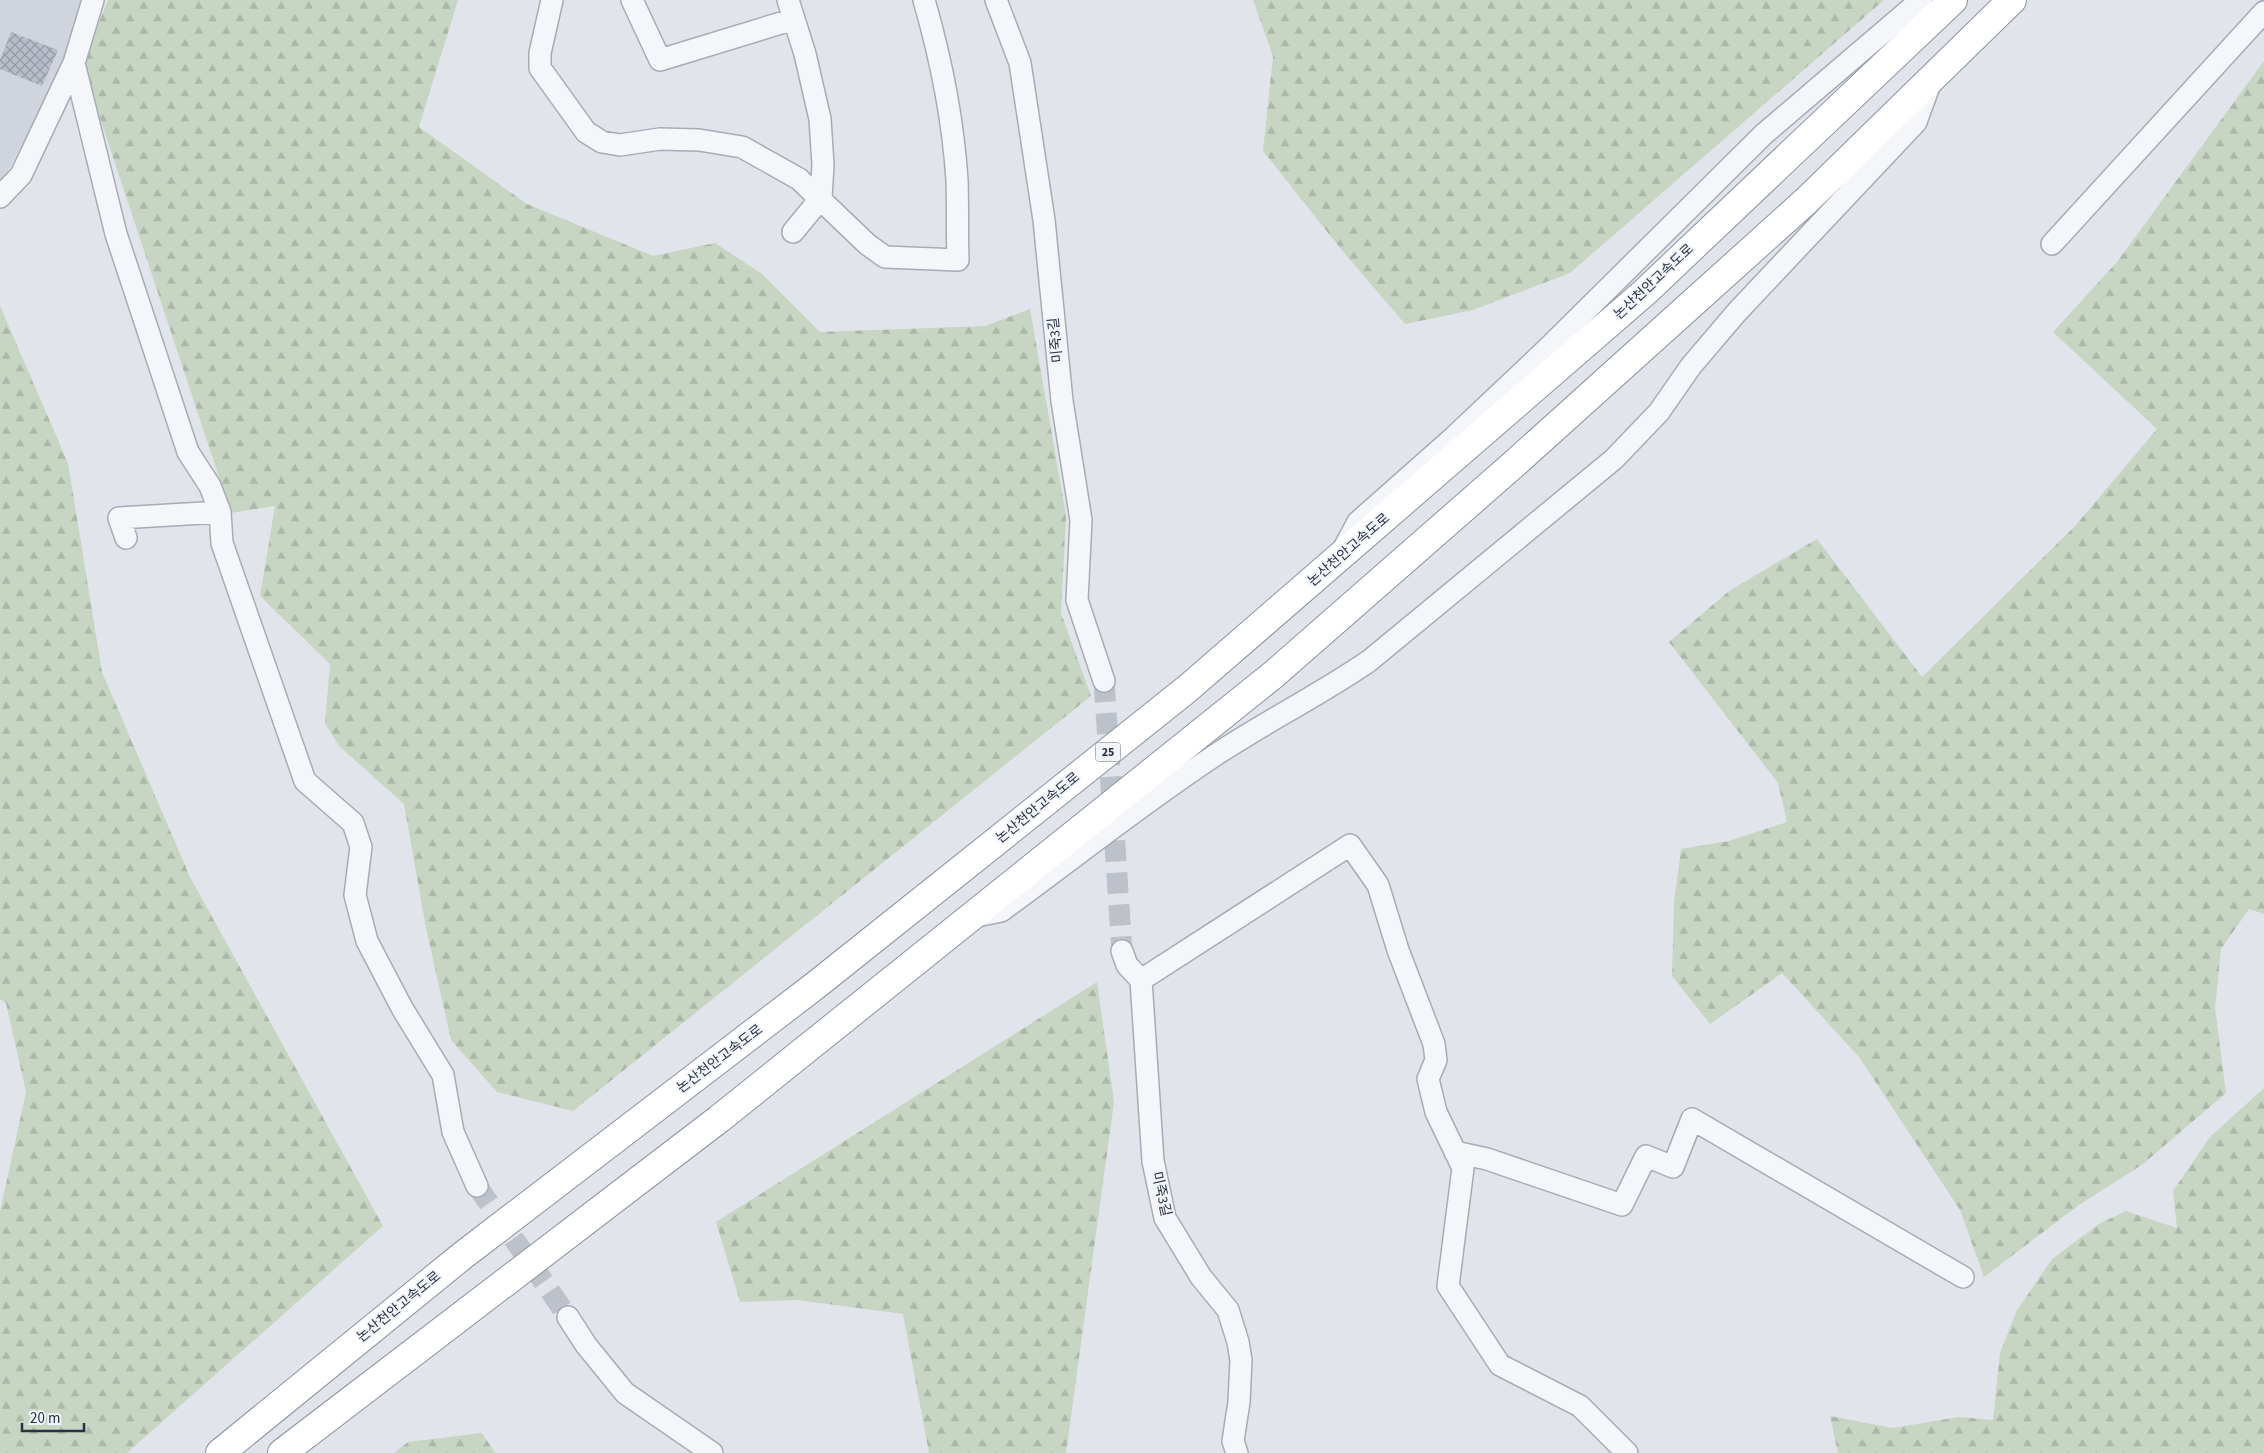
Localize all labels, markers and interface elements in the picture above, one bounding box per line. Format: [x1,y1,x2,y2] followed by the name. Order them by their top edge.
[1609,239,1699,324] street label: 논산천안고속도로
[1044,316,1068,364] street label: 미죽3길
[1304,509,1395,591] street label: 논산천안고속도로
[1096,742,1120,762] road number: 25
[992,768,1084,848] street label: 논산천안고속도로
[673,1020,767,1098] street label: 논산천안고속도로
[1146,1170,1176,1218] street label: 미죽3길
[353,1267,445,1347] street label: 논산천안고속도로
[22,1400,85,1432] scale bar
[30,1408,60,1429] text: 20 m

